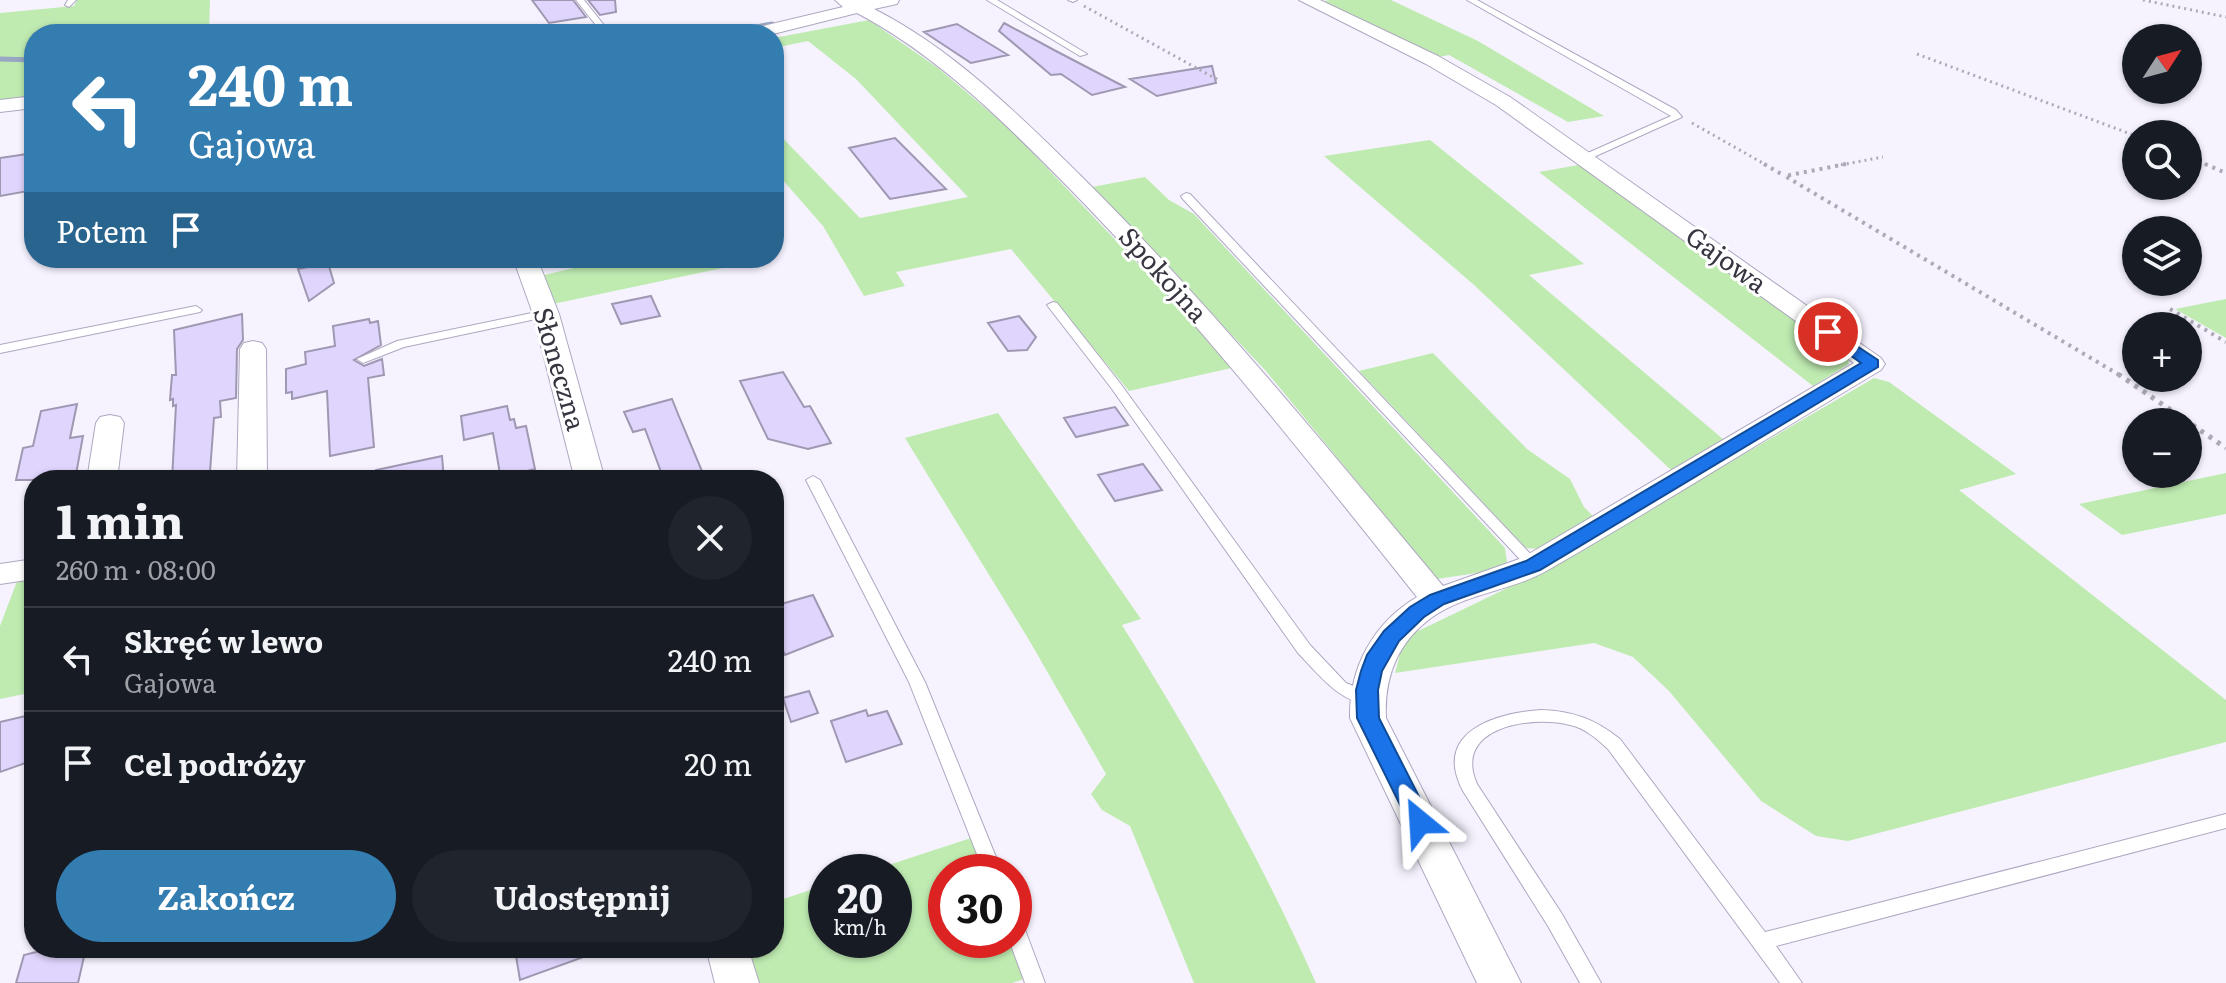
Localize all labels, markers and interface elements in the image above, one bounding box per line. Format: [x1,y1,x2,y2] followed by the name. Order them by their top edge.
[2122,24,2202,104] north arrow
[2122,24,2202,488] map controls
[188,40,353,123] text: 240 m
[56,56,160,160] icon: left
[188,116,316,169] text: Gajowa
[2122,120,2202,200] button: search
[56,208,148,252] text: Potem
[164,208,208,252] icon: arrive
[1679,215,1776,301] street label: Gajowa
[2122,216,2202,296] button: layers
[1111,217,1218,330] street label: Spokojna
[1794,298,1862,366] pin
[525,302,598,434] street label: Słoneczna
[1806,310,1850,354] icon: arrive
[2122,312,2202,392] button: +
[2122,408,2202,488] button: −
[56,483,184,554] text: 1 min
[668,496,752,580] button: close
[56,549,216,588] text: 260 m · 08:00
[124,618,323,662] text: Skręć w lewo
[56,637,100,681] icon: left
[668,637,752,681] text: 240 m
[124,662,216,701] text: Gajowa
[56,741,100,785] icon: arrive
[124,741,305,785] text: Cel podróży
[684,741,752,785] text: 20 m
[1378,780,1462,864] position arrow
[56,850,396,942] button: Zakończ
[412,850,752,942] button: Udostępnij
[928,854,1032,958] speed limit sign: 30
[837,866,883,925] text: 20
[833,911,887,941] text: km/h

